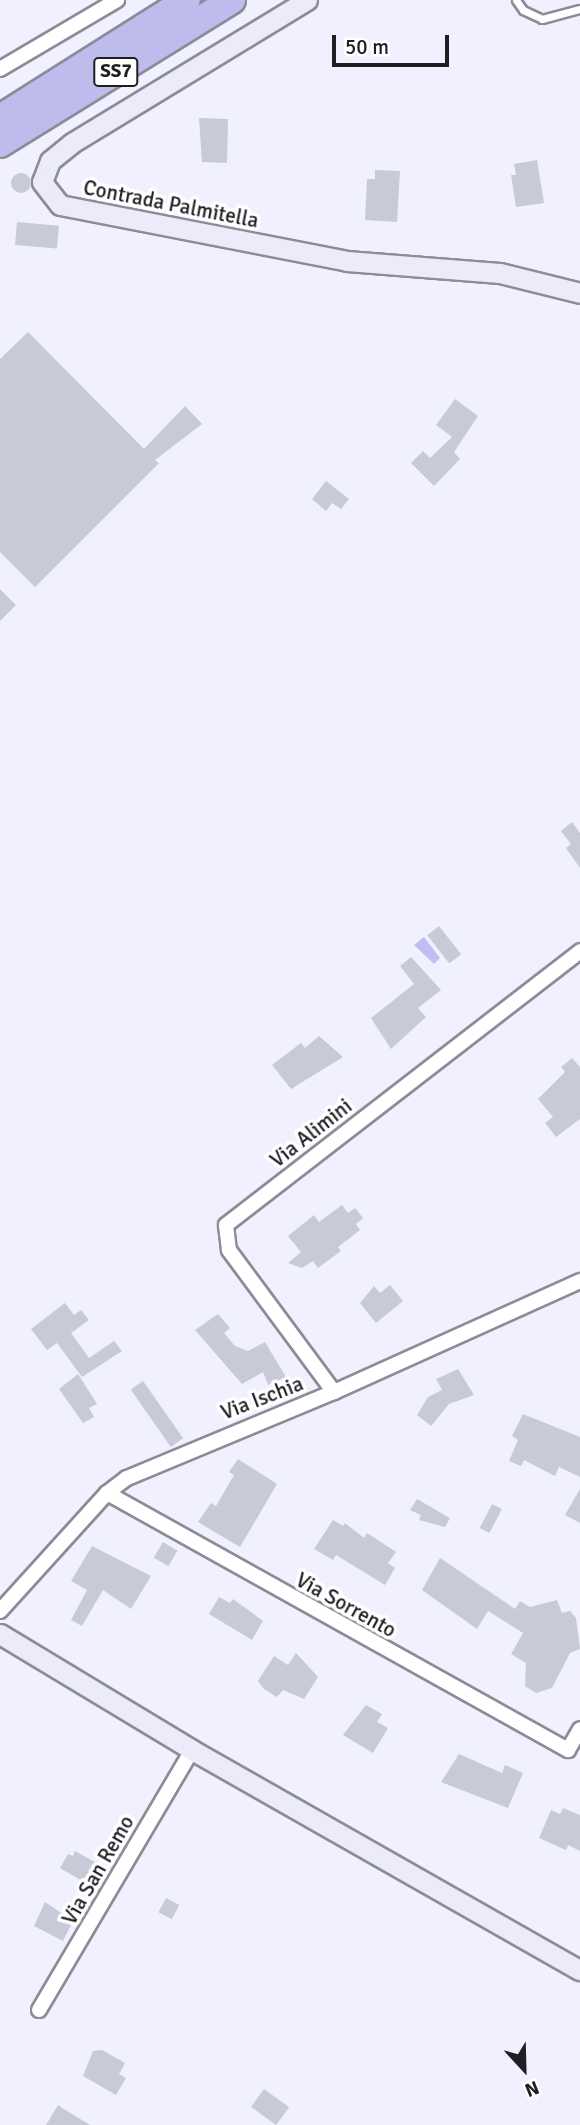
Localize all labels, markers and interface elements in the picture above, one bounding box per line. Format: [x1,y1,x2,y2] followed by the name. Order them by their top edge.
[335,21,452,65] scale bar
[345,34,389,60] text: 50 m
[93,57,139,88] road number: SS7
[81,175,261,233] street label: Contrada Palmitella
[265,1093,357,1173] street label: Via Alimini
[217,1371,307,1425] street label: Via Ischia
[291,1567,401,1643] street label: Via Sorrento
[57,1811,139,1929] street label: Via San Remo
[489,2034,559,2104] north arrow
[521,2075,542,2102] text: N

